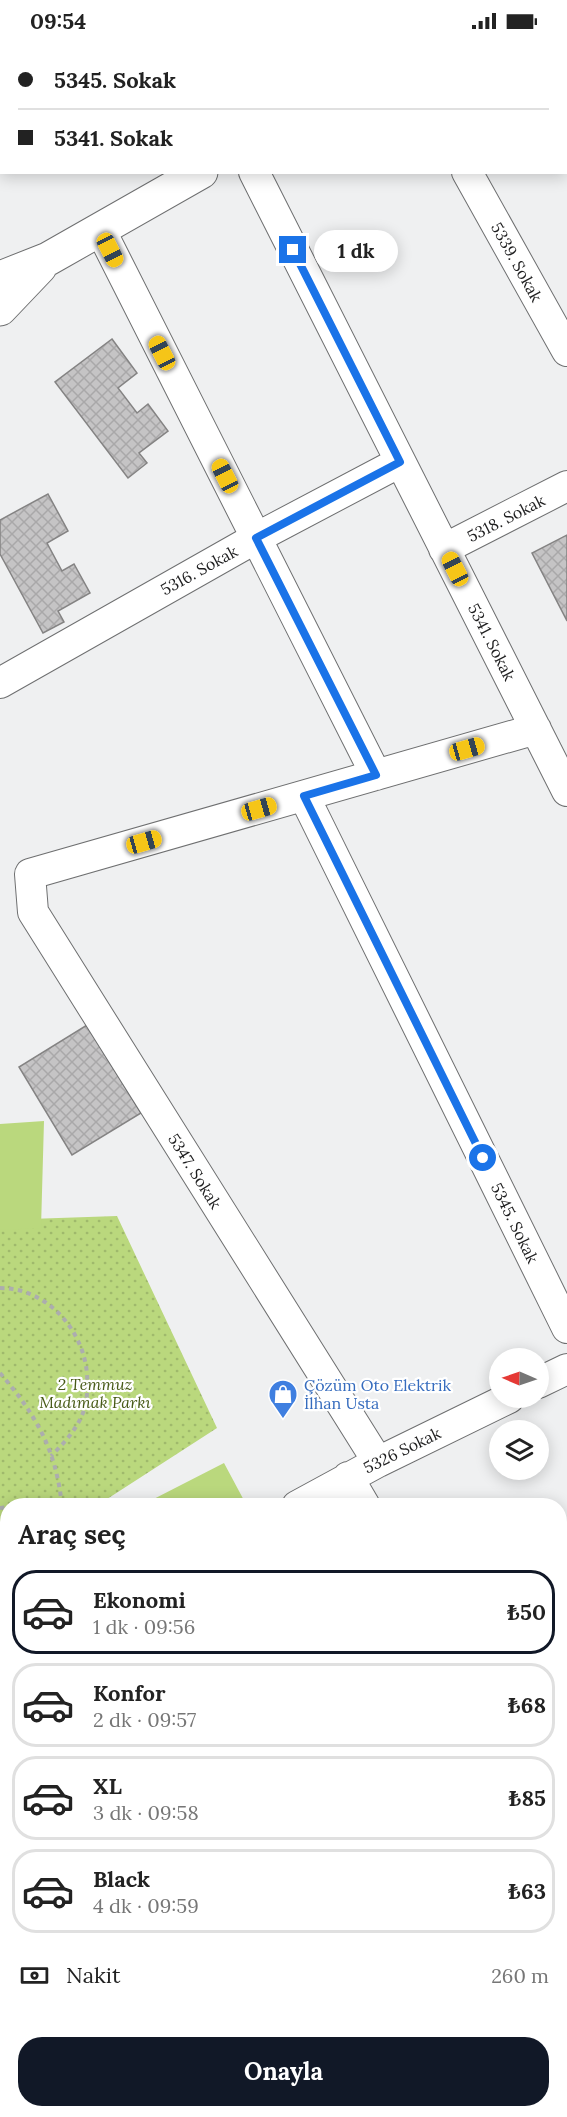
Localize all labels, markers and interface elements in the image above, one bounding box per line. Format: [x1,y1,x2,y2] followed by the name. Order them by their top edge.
[30,7,86,35] text: 09:54
[54,66,176,94] text: 5345. Sokak
[54,124,173,152] text: 5341. Sokak
[487,219,547,305] street label: 5339. Sokak
[314,229,398,271] callout: 1 dk
[94,230,126,270] car
[279,236,306,263] route end
[337,238,375,263] text: 1 dk
[146,333,178,373] car
[209,456,241,496] car
[464,490,549,546] street label: 5318. Sokak
[157,541,241,599] street label: 5316. Sokak
[439,549,471,589] car
[464,600,520,684] street label: 5341. Sokak
[447,735,487,763] car
[239,795,279,823] car
[124,828,164,856] car
[164,1130,226,1213] street label: 5347. Sokak
[469,1144,496,1171] route start
[487,1179,543,1267] street label: 5345. Sokak
[489,1348,549,1408] north arrow
[489,1348,549,1480] map controls
[39,1374,151,1412] park label: 2 Temmuz Madımak Parkı
[304,1375,451,1413] place label: Çözüm Oto Elektrik İlhan Usta
[267,1378,299,1420] shop icon: Çözüm Oto Elektrik İlhan Usta
[489,1420,549,1480] button: layers
[360,1423,444,1477] street label: 5326 Sokak
[18,1517,126,1551] text: Araç seç
[21,1585,75,1639] icon: car
[93,1586,186,1614] text: Ekonomi
[507,1598,546,1626] text: ₺50
[93,1614,195,1639] text: 1 dk · 09:56
[21,1678,75,1732] icon: car
[93,1679,166,1707] text: Konfor
[508,1691,546,1719] text: ₺68
[93,1707,196,1732] text: 2 dk · 09:57
[21,1771,75,1825] icon: car
[93,1772,122,1800] text: XL
[509,1784,546,1812] text: ₺85
[93,1800,199,1825] text: 3 dk · 09:58
[21,1864,75,1918] icon: car
[93,1865,150,1893] text: Black
[508,1877,546,1905] text: ₺63
[93,1893,199,1918] text: 4 dk · 09:59
[18,1959,51,1992] icon: cash
[66,1961,121,1989] text: Nakit
[491,1963,549,1988] text: 260 m
[18,2037,549,2106] button: Onayla

